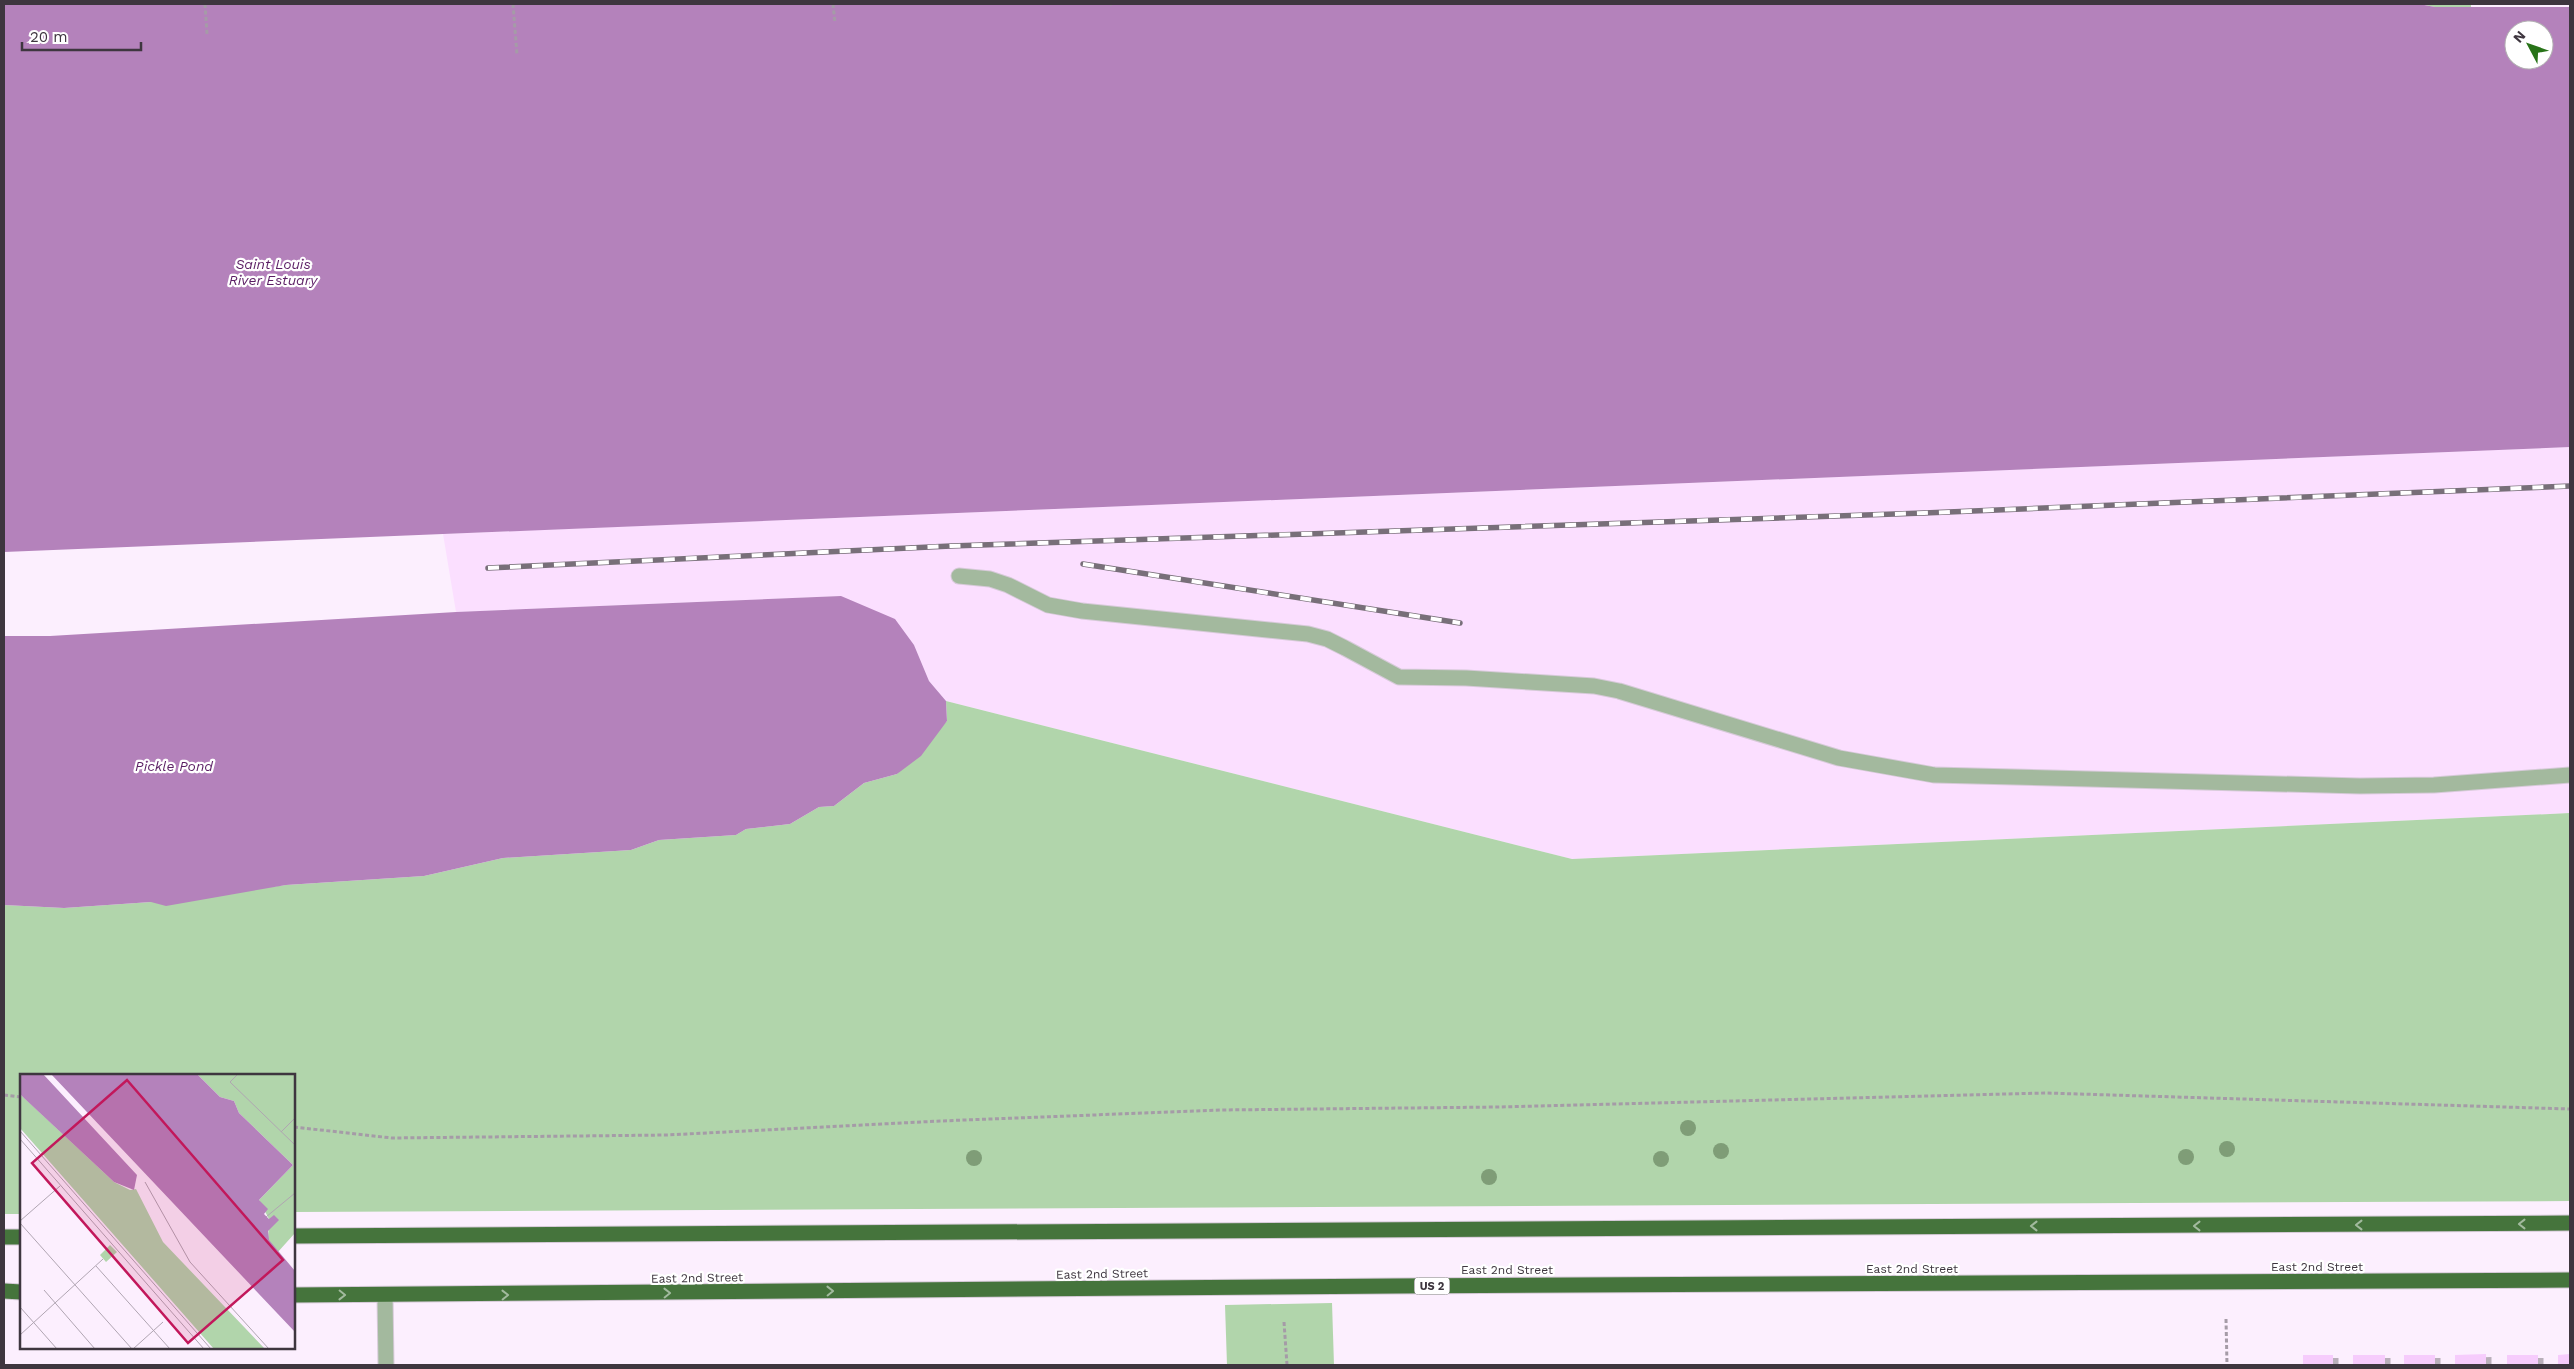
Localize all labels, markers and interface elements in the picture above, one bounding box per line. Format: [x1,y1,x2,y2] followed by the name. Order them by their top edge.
[22,20,141,52] scale bar
[2504,20,2554,70] north arrow
[2510,27,2529,46] text: N
[30,28,68,46] text: 20 m
[229,256,318,288] water label: Saint Louis River Estuary
[135,758,213,774] water label: Pickle Pond
[20,1074,295,1349] inset map
[2517,1219,2525,1229] one-way arrow
[2355,1220,2362,1230] one-way arrow
[2030,1221,2038,1231] one-way arrow
[2192,1221,2200,1231] one-way arrow
[2271,1260,2363,1274] street label: East 2nd Street
[1866,1262,1958,1276] street label: East 2nd Street
[1461,1263,1553,1277] street label: East 2nd Street
[1056,1266,1148,1282] street label: East 2nd Street
[651,1270,743,1286] street label: East 2nd Street
[1414,1278,1450,1294] road number: US 2
[826,1286,834,1296] one-way arrow
[664,1288,672,1298] one-way arrow
[501,1289,509,1300] one-way arrow
[339,1290,347,1300] one-way arrow

